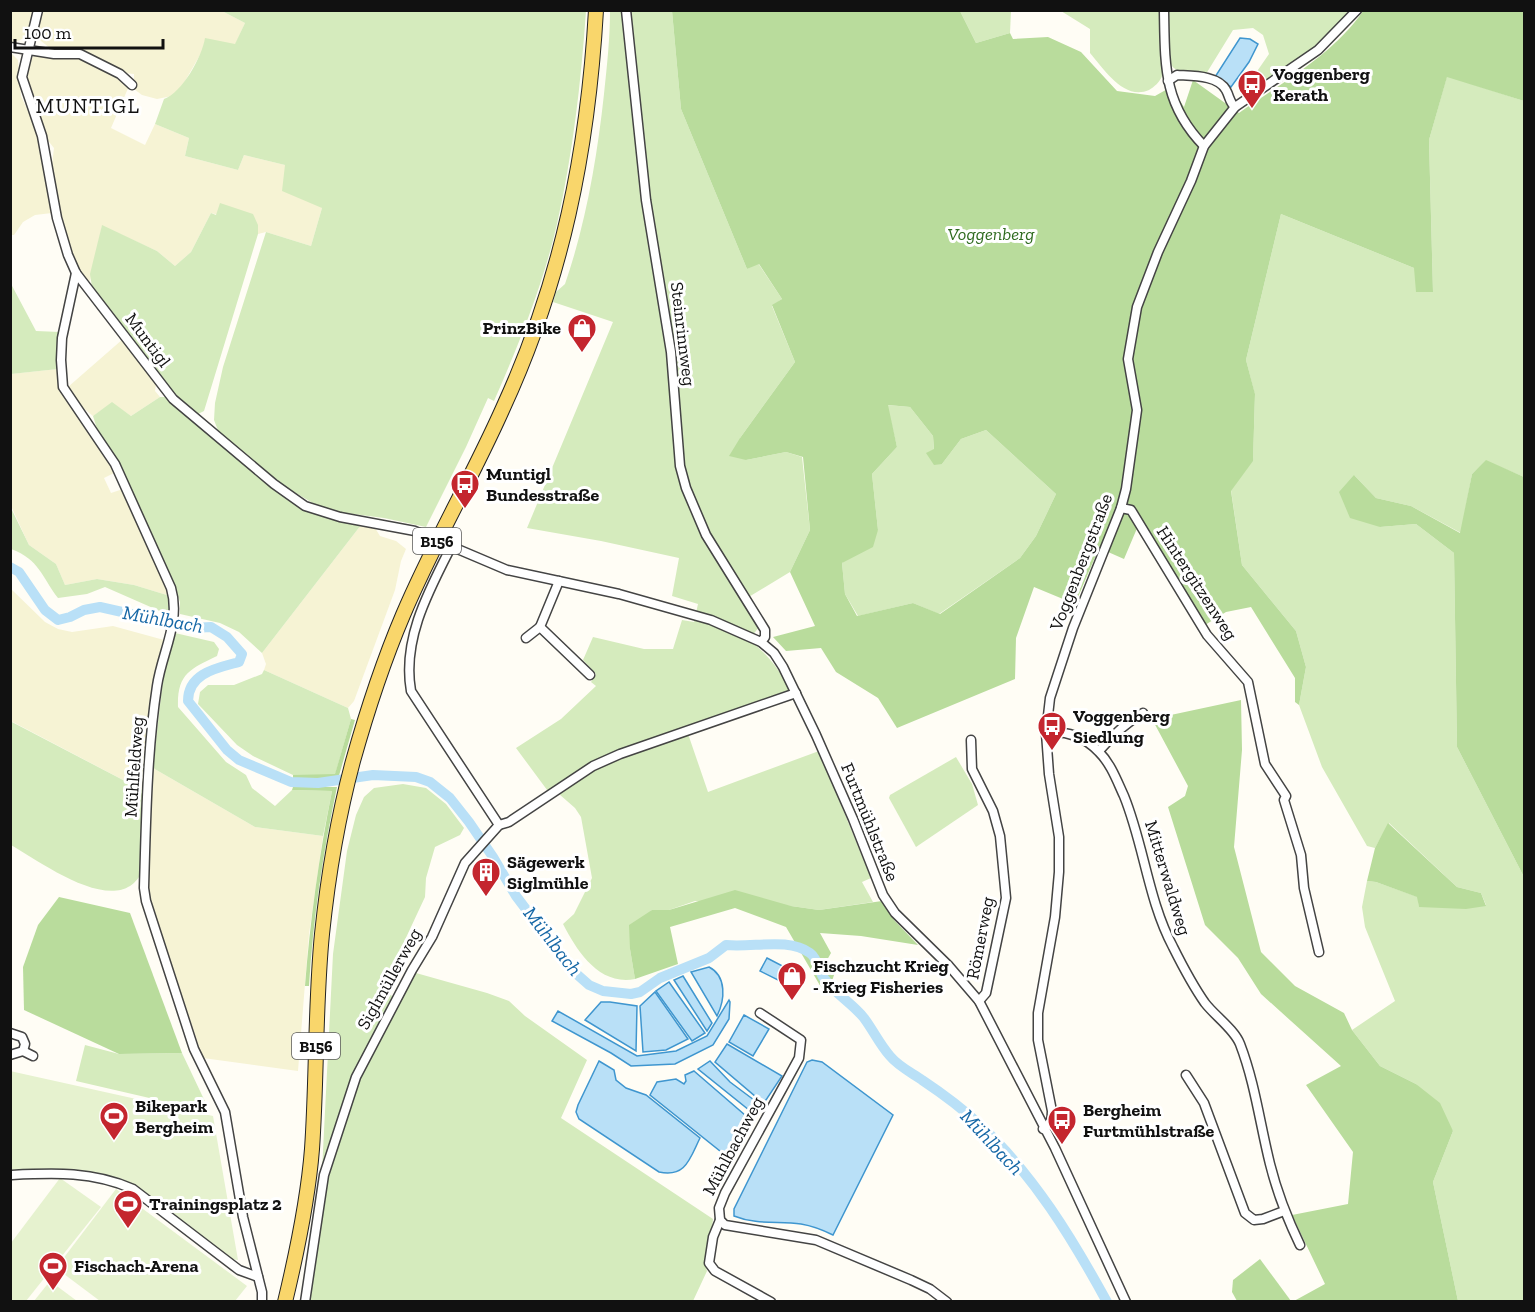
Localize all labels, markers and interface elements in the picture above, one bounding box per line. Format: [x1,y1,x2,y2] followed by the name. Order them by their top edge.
[15,12,164,50] scale bar
[24,22,72,44] text: 100 m
[1273,63,1370,106] place label: Voggenberg Kerath
[1236,68,1268,110] bus stop icon: Voggenberg Kerath
[35,93,141,118] district label: MUNTIGL
[948,223,1035,245] park label: Voggenberg
[666,281,700,388] street label: Steinrinnweg
[120,308,176,372] street label: Muntigl
[566,312,598,354] shop icon: PrinzBike
[483,317,561,339] place label: PrinzBike
[486,463,599,506] place label: Muntigl Bundesstraße
[449,468,481,510] bus stop icon: Muntigl Bundesstraße
[1044,490,1117,634] street label: Voggenbergstraße
[1152,522,1242,644] street label: Hintergitzenweg
[413,528,461,554] road number: B156
[121,600,205,638] water label: Mühlbach
[1073,705,1170,748] place label: Voggenberg Siedlung
[1036,710,1068,752] bus stop icon: Voggenberg Siedlung
[120,716,149,818] street label: Mühlfeldweg
[836,760,904,884] street label: Furtmühlstraße
[1140,818,1196,938] street label: Mitterwaldweg
[507,851,589,894] place label: Sägewerk Siglmühle
[470,856,502,898] building icon: Sägewerk Siglmühle
[961,895,999,981] street label: Römerweg
[519,902,587,980] water label: Mühlbach
[352,924,426,1034] street label: Siglmüllerweg
[813,955,949,998] place label: Fischzucht Krieg - Krieg Fisheries
[776,960,808,1002] shop icon: Fischzucht Krieg - Krieg Fisheries
[292,1033,340,1059] road number: B156
[698,1093,768,1199] street label: Mühlbachweg
[135,1095,214,1138] place label: Bikepark Bergheim
[1083,1099,1215,1142] place label: Bergheim Furtmühlstraße
[98,1100,130,1142] sports icon: Bikepark Bergheim
[956,1104,1028,1180] water label: Mühlbach
[1046,1104,1078,1146] bus stop icon: Bergheim Furtmühlstraße
[112,1188,144,1230] sports icon: Trainingsplatz 2
[149,1193,282,1215] place label: Trainingsplatz 2
[37,1250,69,1292] sports icon: Fischach-Arena
[74,1255,199,1277] place label: Fischach-Arena

